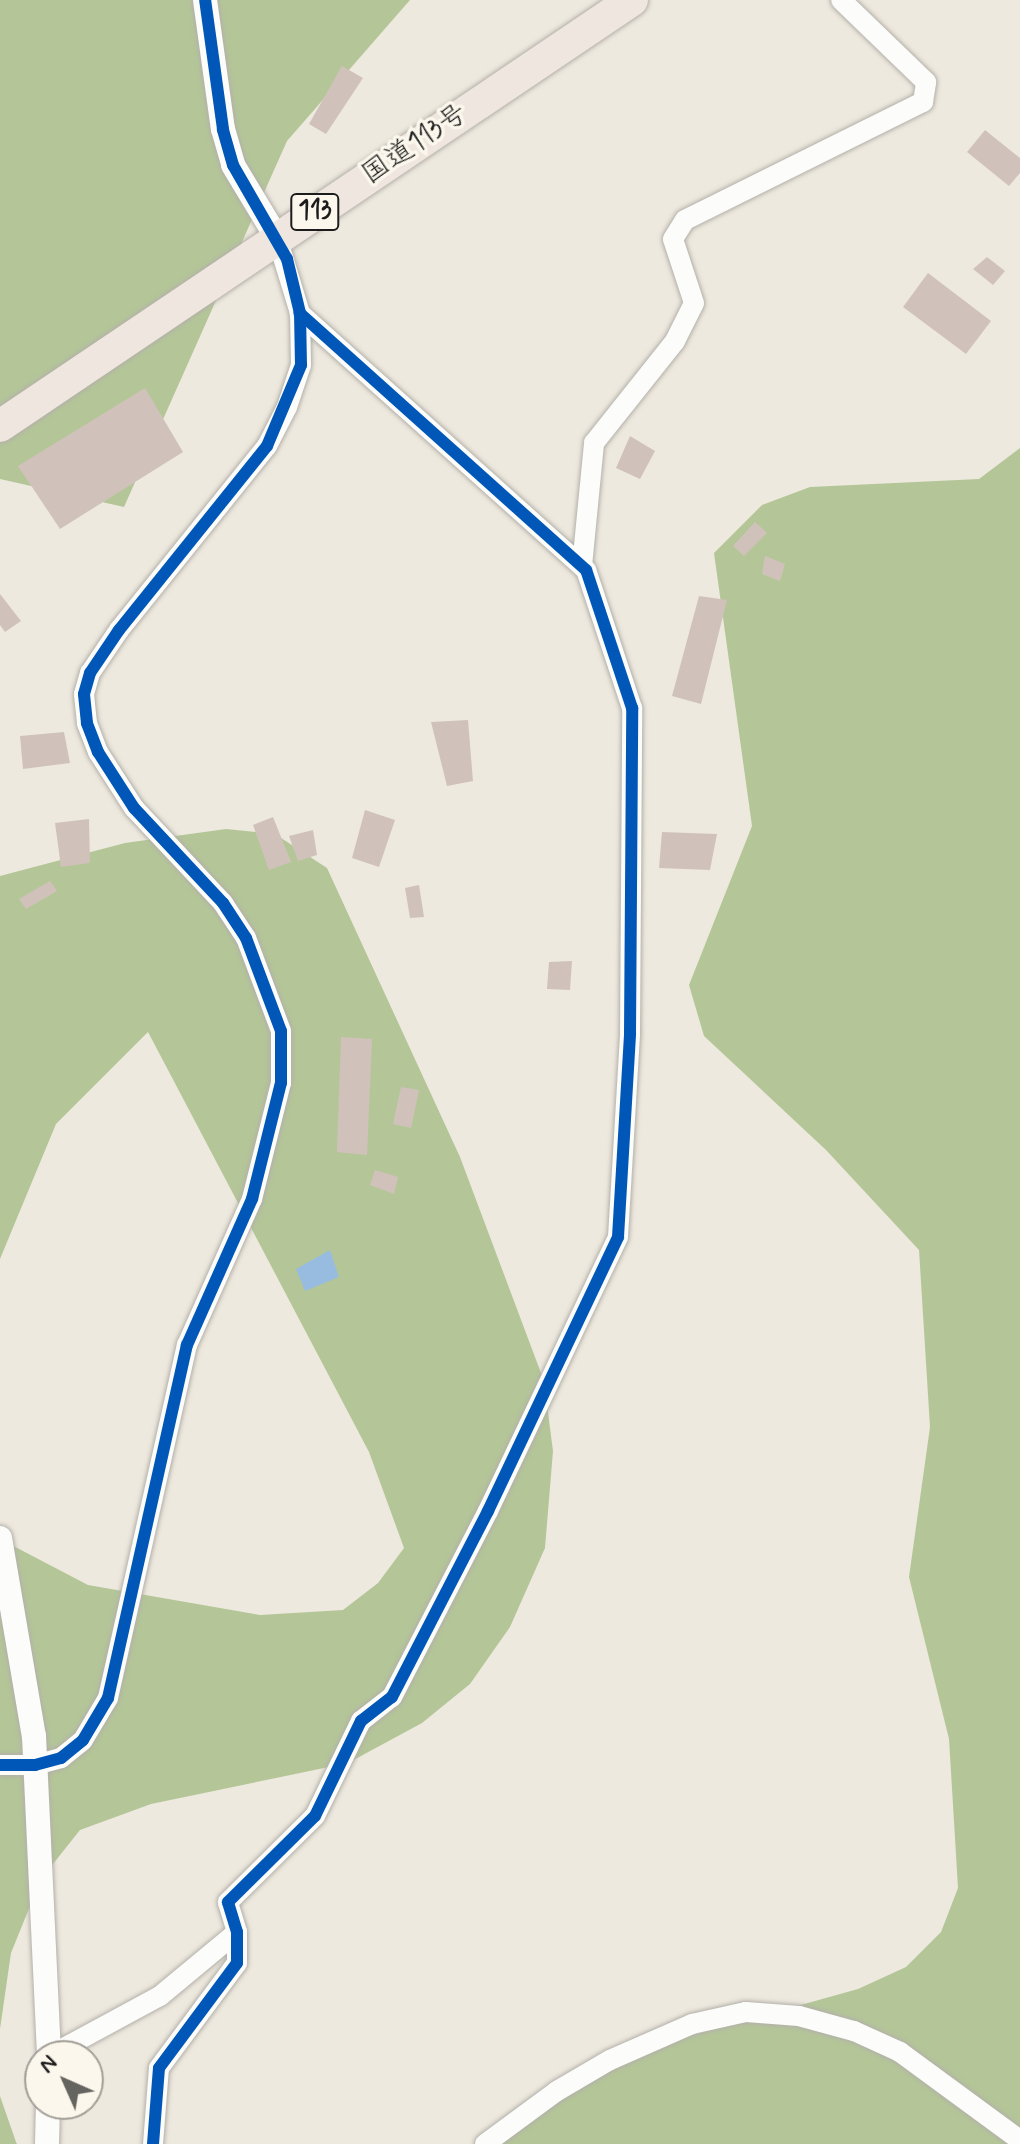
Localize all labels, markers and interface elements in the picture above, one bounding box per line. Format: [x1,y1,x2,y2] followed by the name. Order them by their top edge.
[356,98,474,192] street label: 国道113号
[289,190,341,234] road number: 113
[24,2040,104,2120] north arrow
[33,2049,64,2080] text: N

